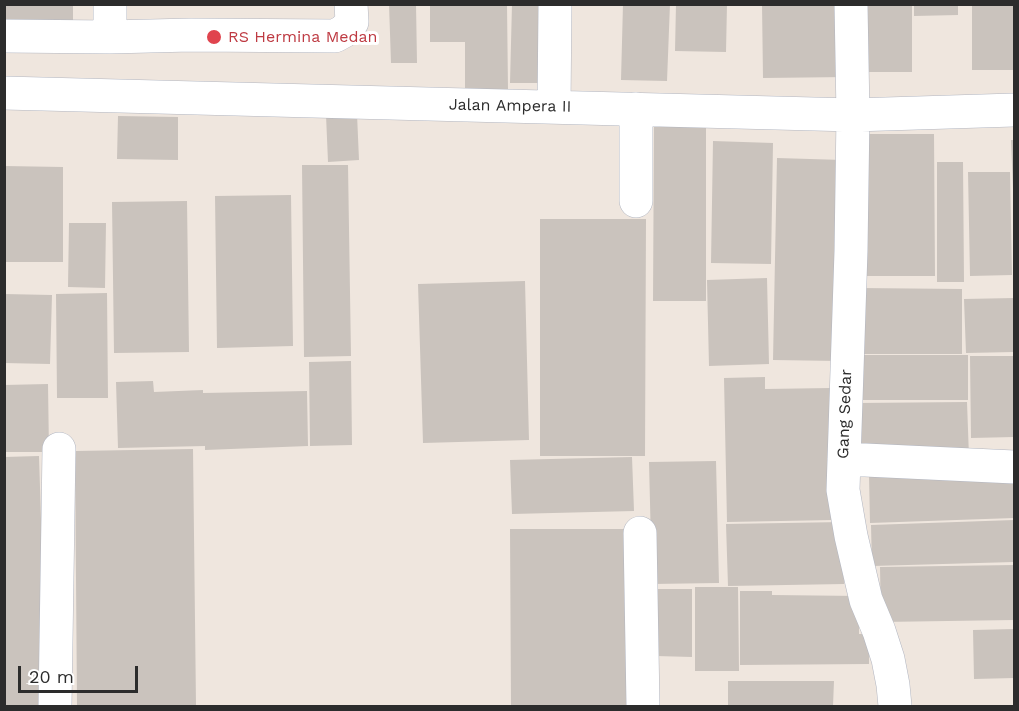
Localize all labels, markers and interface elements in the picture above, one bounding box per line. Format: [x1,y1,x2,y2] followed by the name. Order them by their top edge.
[228,27,377,47] place label: RS Hermina Medan
[205,28,223,46] marker: RS Hermina Medan
[449,95,571,117] street label: Jalan Ampera II
[834,369,856,459] street label: Gang Sedar
[21,654,141,692] scale bar
[29,666,74,687] text: 20 m

